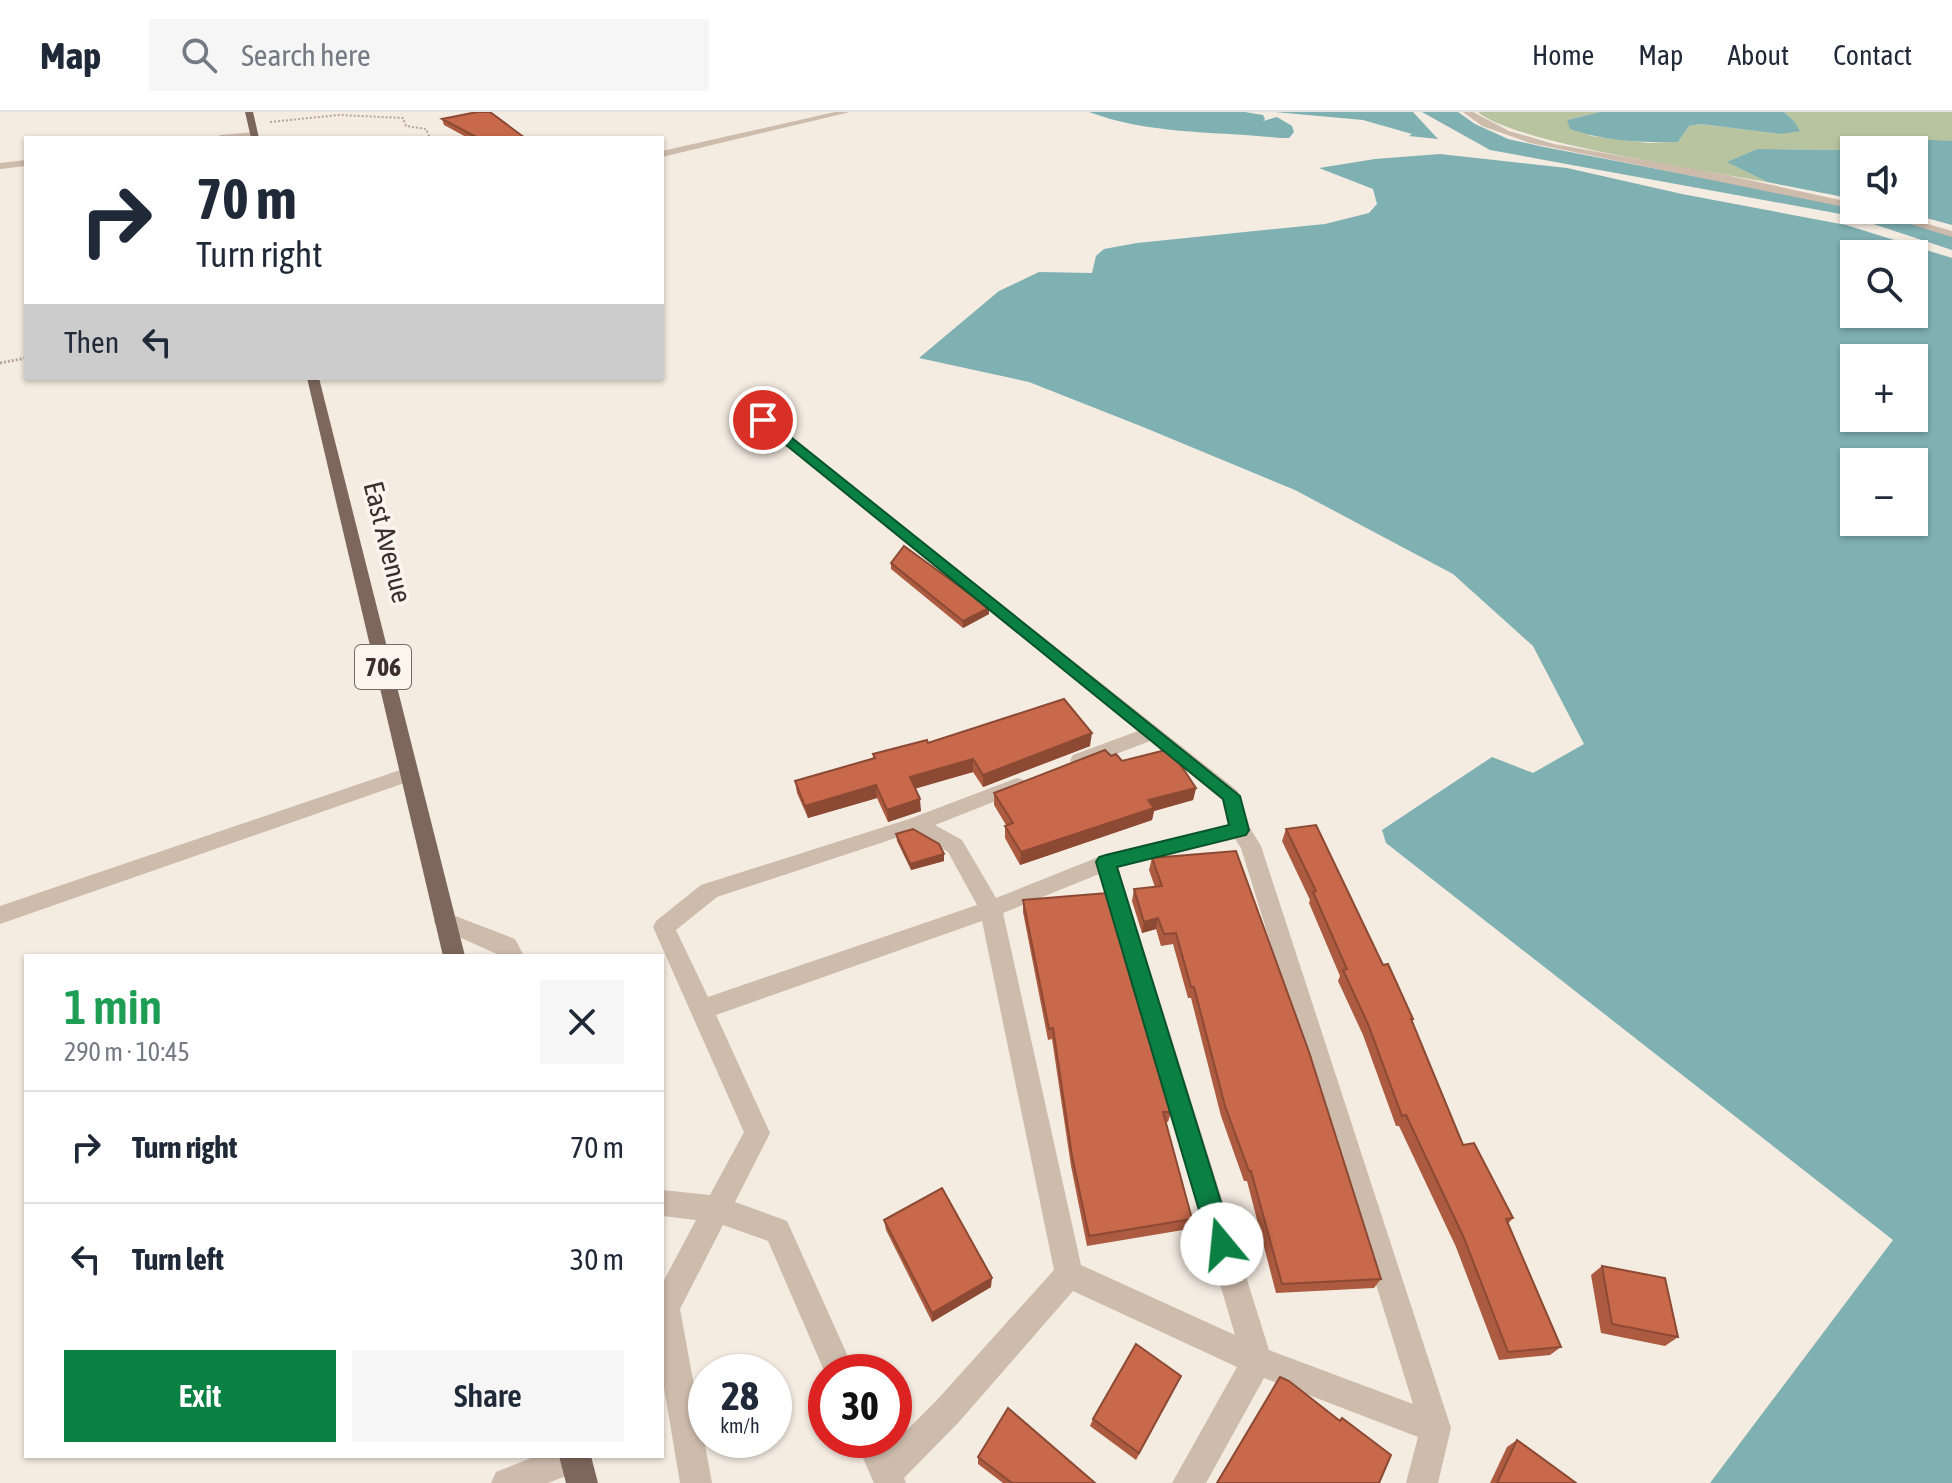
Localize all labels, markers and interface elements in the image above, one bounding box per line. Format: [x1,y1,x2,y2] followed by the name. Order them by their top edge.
[149,19,709,91] search box
[177,33,221,77] icon: search
[40,34,101,77] text: Map
[241,38,371,72] text: Search here
[1532,39,1594,71] text: Home
[1638,39,1683,71] text: Map
[1727,39,1789,71] text: About
[1833,39,1912,71] text: Contact
[1840,136,1928,536] map controls
[1840,136,1928,224] button: sound
[196,167,297,231] text: 70 m
[64,168,168,272] icon: right
[196,233,323,275] text: Turn right
[1840,240,1928,328] button: search
[135,320,179,364] icon: left
[64,325,119,359] text: Then
[1840,344,1928,432] button: +
[729,386,797,454] pin
[741,398,785,442] icon: arrive
[1840,448,1928,536] button: −
[357,478,419,606] street label: East Avenue
[355,645,411,689] road number: 706
[64,979,162,1034] text: 1 min
[540,980,624,1064] button: close
[64,1037,190,1067] text: 290 m · 10:45
[64,1125,108,1169] icon: right
[132,1130,238,1164] text: Turn right
[570,1130,624,1164] text: 70 m
[1180,1202,1264,1286] position arrow
[64,1237,108,1281] icon: left
[132,1242,224,1276] text: Turn left
[570,1242,624,1276] text: 30 m
[64,1350,336,1442] button: Exit
[352,1350,624,1442] button: Share
[808,1354,912,1458] speed limit sign: 30
[721,1373,759,1418] text: 28
[720,1414,760,1437] text: km/h

